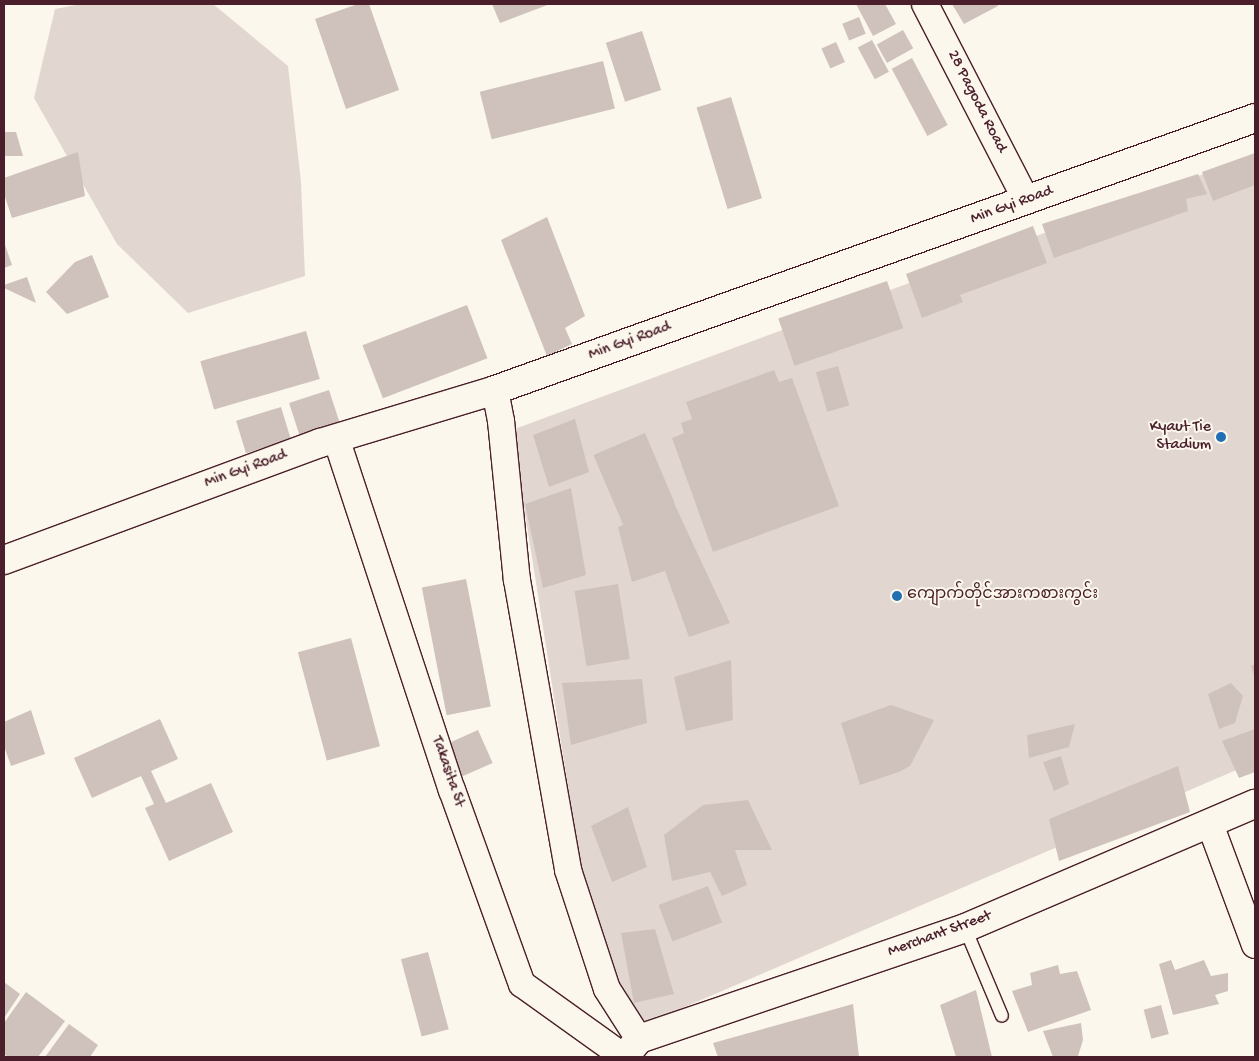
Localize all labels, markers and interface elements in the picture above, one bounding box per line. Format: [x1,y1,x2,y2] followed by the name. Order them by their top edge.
[942,48,1010,156] street label: 28 Pagoda Road
[968,182,1056,230] street label: Min Gyi Road
[586,318,674,366] street label: Min Gyi Road
[1150,418,1211,456] place label: Kyaut Tie Stadium
[1215,431,1227,443] marker: Kyaut Tie Stadium
[202,446,290,494] street label: Min Gyi Road
[907,586,1098,606] place label: ကျောက်တိုင်အားကစားကွင်း
[891,590,903,602] marker: ကျောက်တိုင်အားကစားကွင်း
[426,734,468,810] street label: Takasita St
[886,907,994,963] street label: Merchant Street

